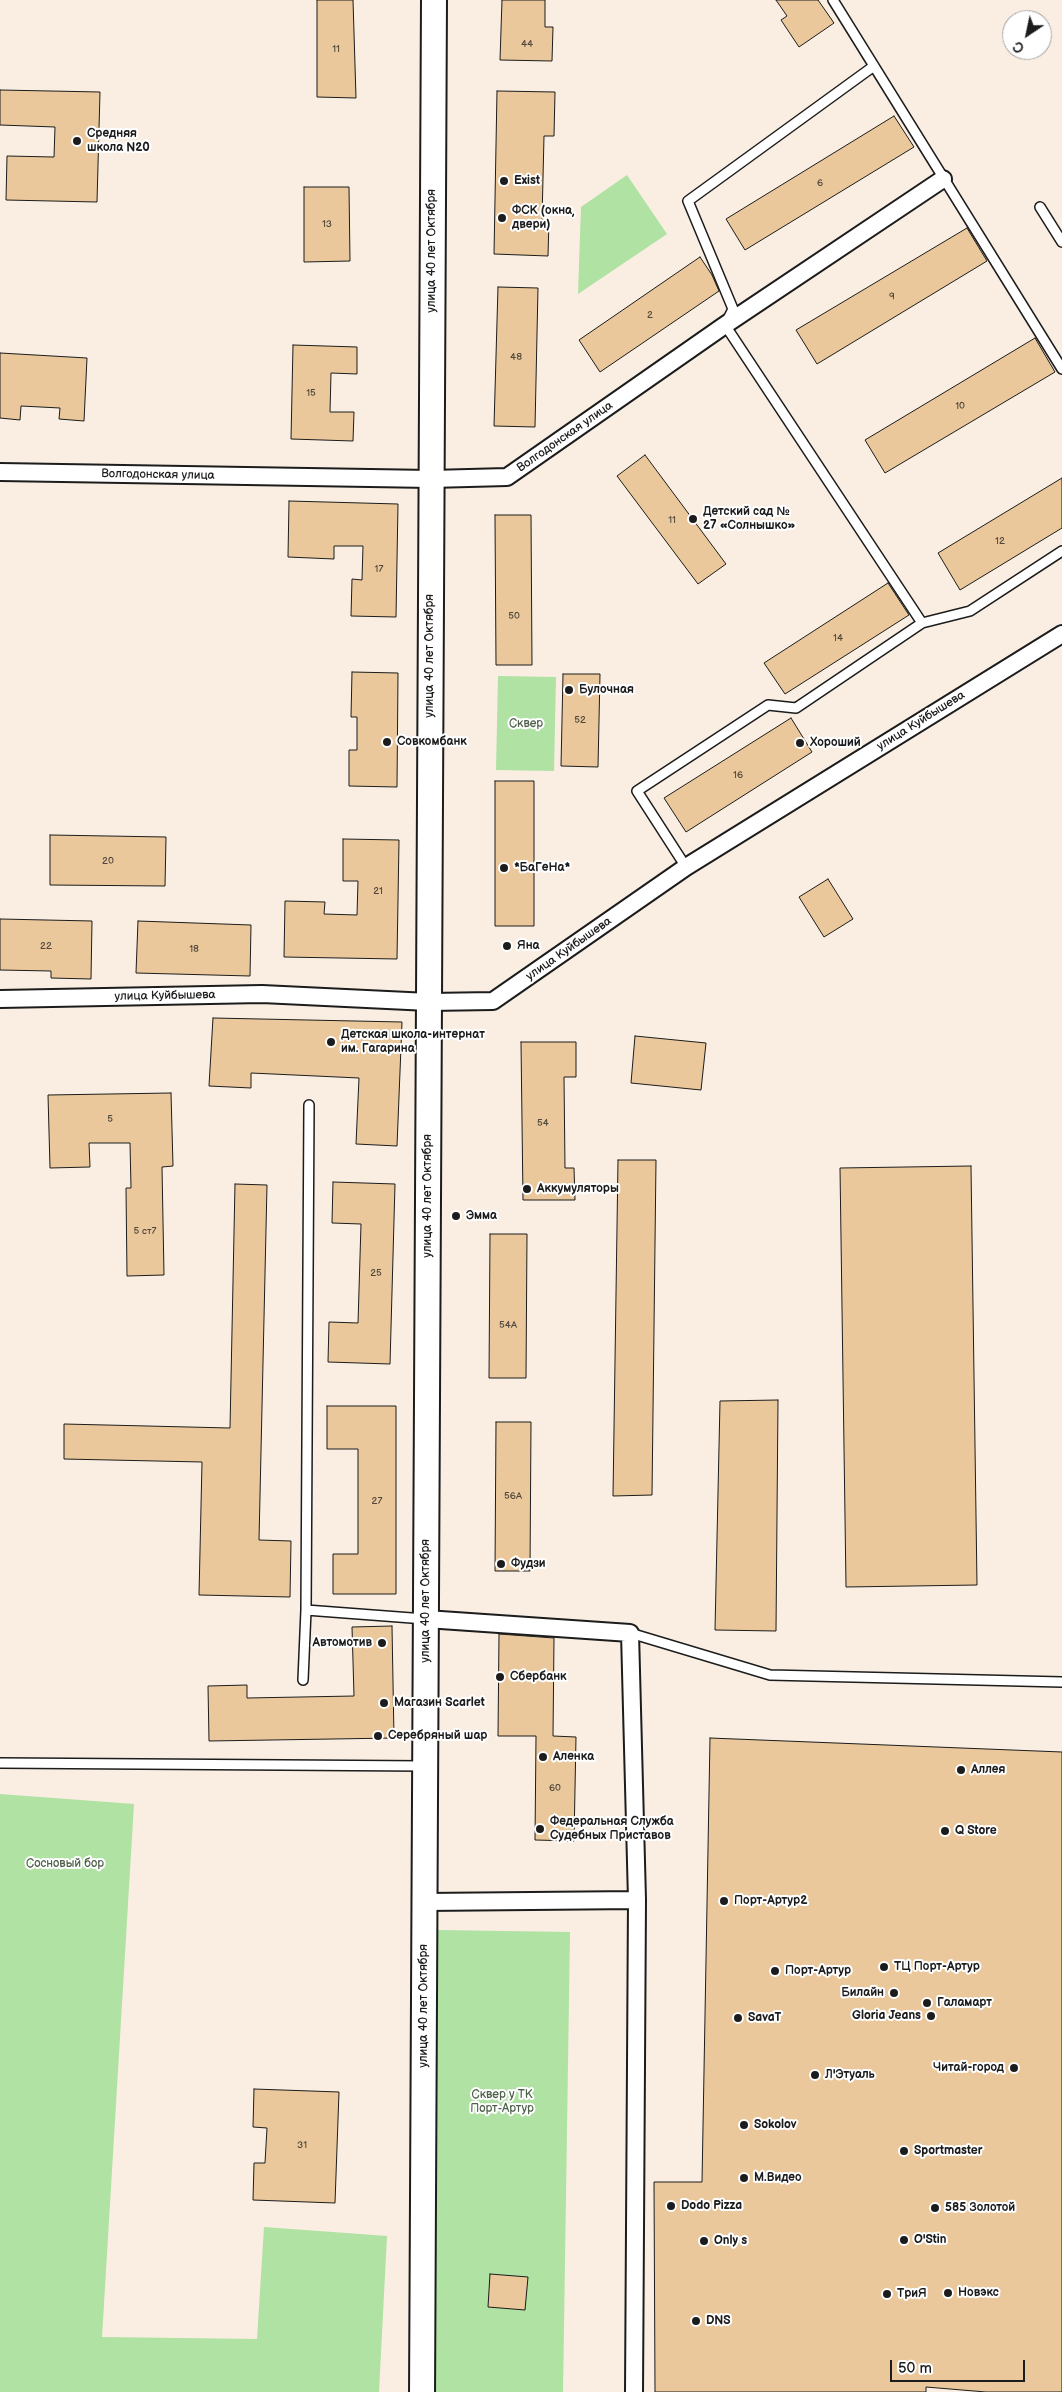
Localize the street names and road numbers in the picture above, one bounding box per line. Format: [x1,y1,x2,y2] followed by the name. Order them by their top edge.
[425,189,439,313] street label: улица 40 лет Октября
[514,399,616,475] street label: Волгодонская улица
[101,467,215,483] street label: Волгодонская улица
[423,594,437,718] street label: улица 40 лет Октября
[874,688,968,754] street label: улица Куйбышева
[523,914,615,984] street label: улица Куйбышева
[114,988,216,1004] street label: улица Куйбышева
[421,1134,435,1258] street label: улица 40 лет Октября
[419,1539,433,1663] street label: улица 40 лет Октября
[417,1944,431,2068] street label: улица 40 лет Октября

